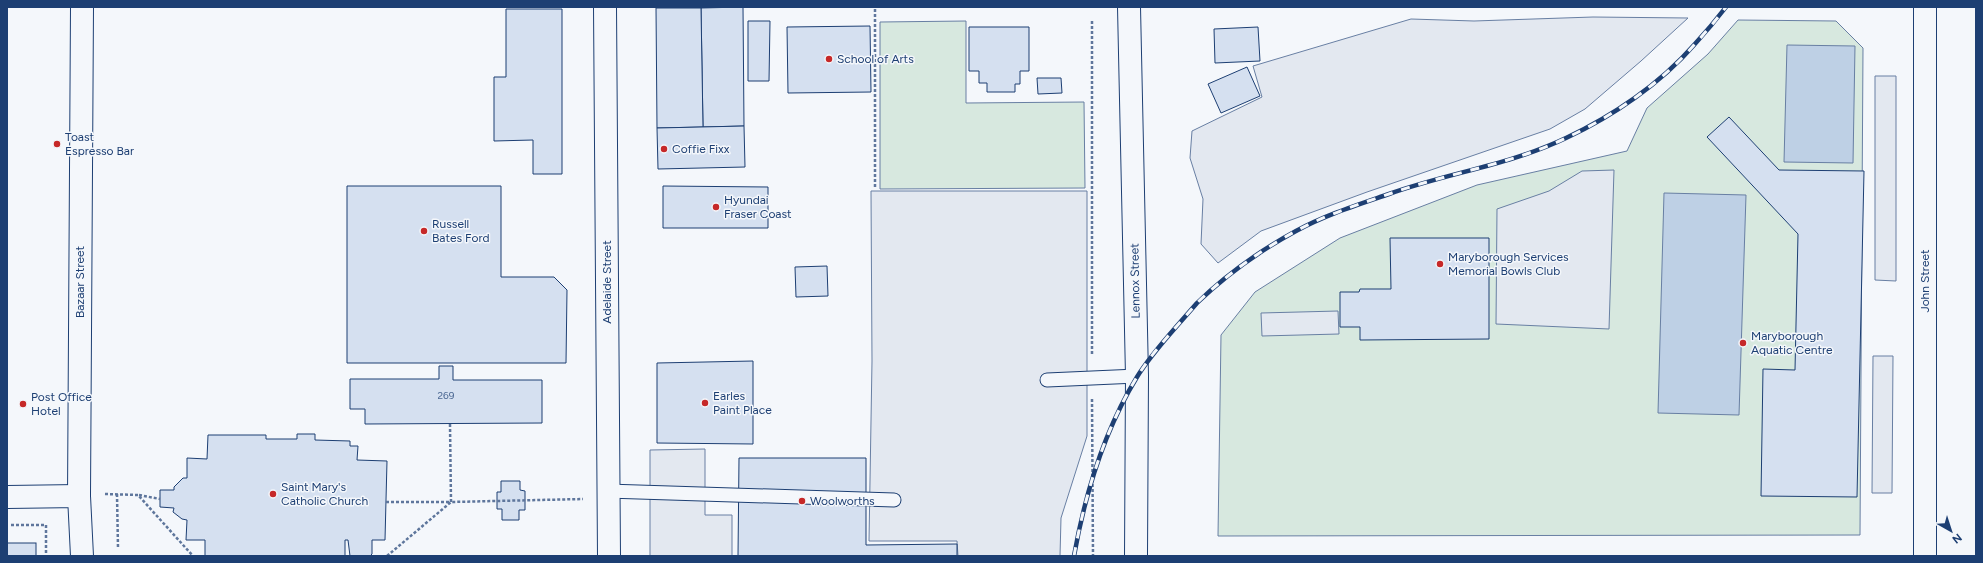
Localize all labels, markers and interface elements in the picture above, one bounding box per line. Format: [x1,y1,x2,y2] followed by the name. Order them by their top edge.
[837,52,914,66] place label: School of Arts
[824,54,834,64] marker: School of Arts
[65,130,134,158] place label: Toast Espresso Bar
[52,139,62,149] marker: Toast Espresso Bar
[672,142,730,156] place label: Coffie Fixx
[659,144,669,154] marker: Coffie Fixx
[724,193,792,221] place label: Hyundai Fraser Coast
[711,202,721,212] marker: Hyundai Fraser Coast
[432,217,490,245] place label: Russell Bates Ford
[419,226,429,236] marker: Russell Bates Ford
[600,240,614,324] street label: Adelaide Street
[1127,243,1143,319] street label: Lennox Street
[73,245,87,318] street label: Bazaar Street
[1918,249,1932,313] street label: John Street
[1448,250,1569,278] place label: Maryborough Services Memorial Bowls Club
[1435,259,1445,269] marker: Maryborough Services Memorial Bowls Club
[1751,329,1833,357] place label: Maryborough Aquatic Centre
[1738,338,1748,348] marker: Maryborough Aquatic Centre
[438,389,455,402] house number: 269
[713,389,772,417] place label: Earles Paint Place
[31,390,92,418] place label: Post Office Hotel
[700,398,710,408] marker: Earles Paint Place
[18,399,28,409] marker: Post Office Hotel
[281,480,368,508] place label: Saint Mary's Catholic Church
[268,489,278,499] marker: Saint Mary's Catholic Church
[810,494,875,508] place label: Woolworths
[797,496,807,506] marker: Woolworths
[1931,511,1971,551] north arrow
[1950,531,1964,546] text: N

